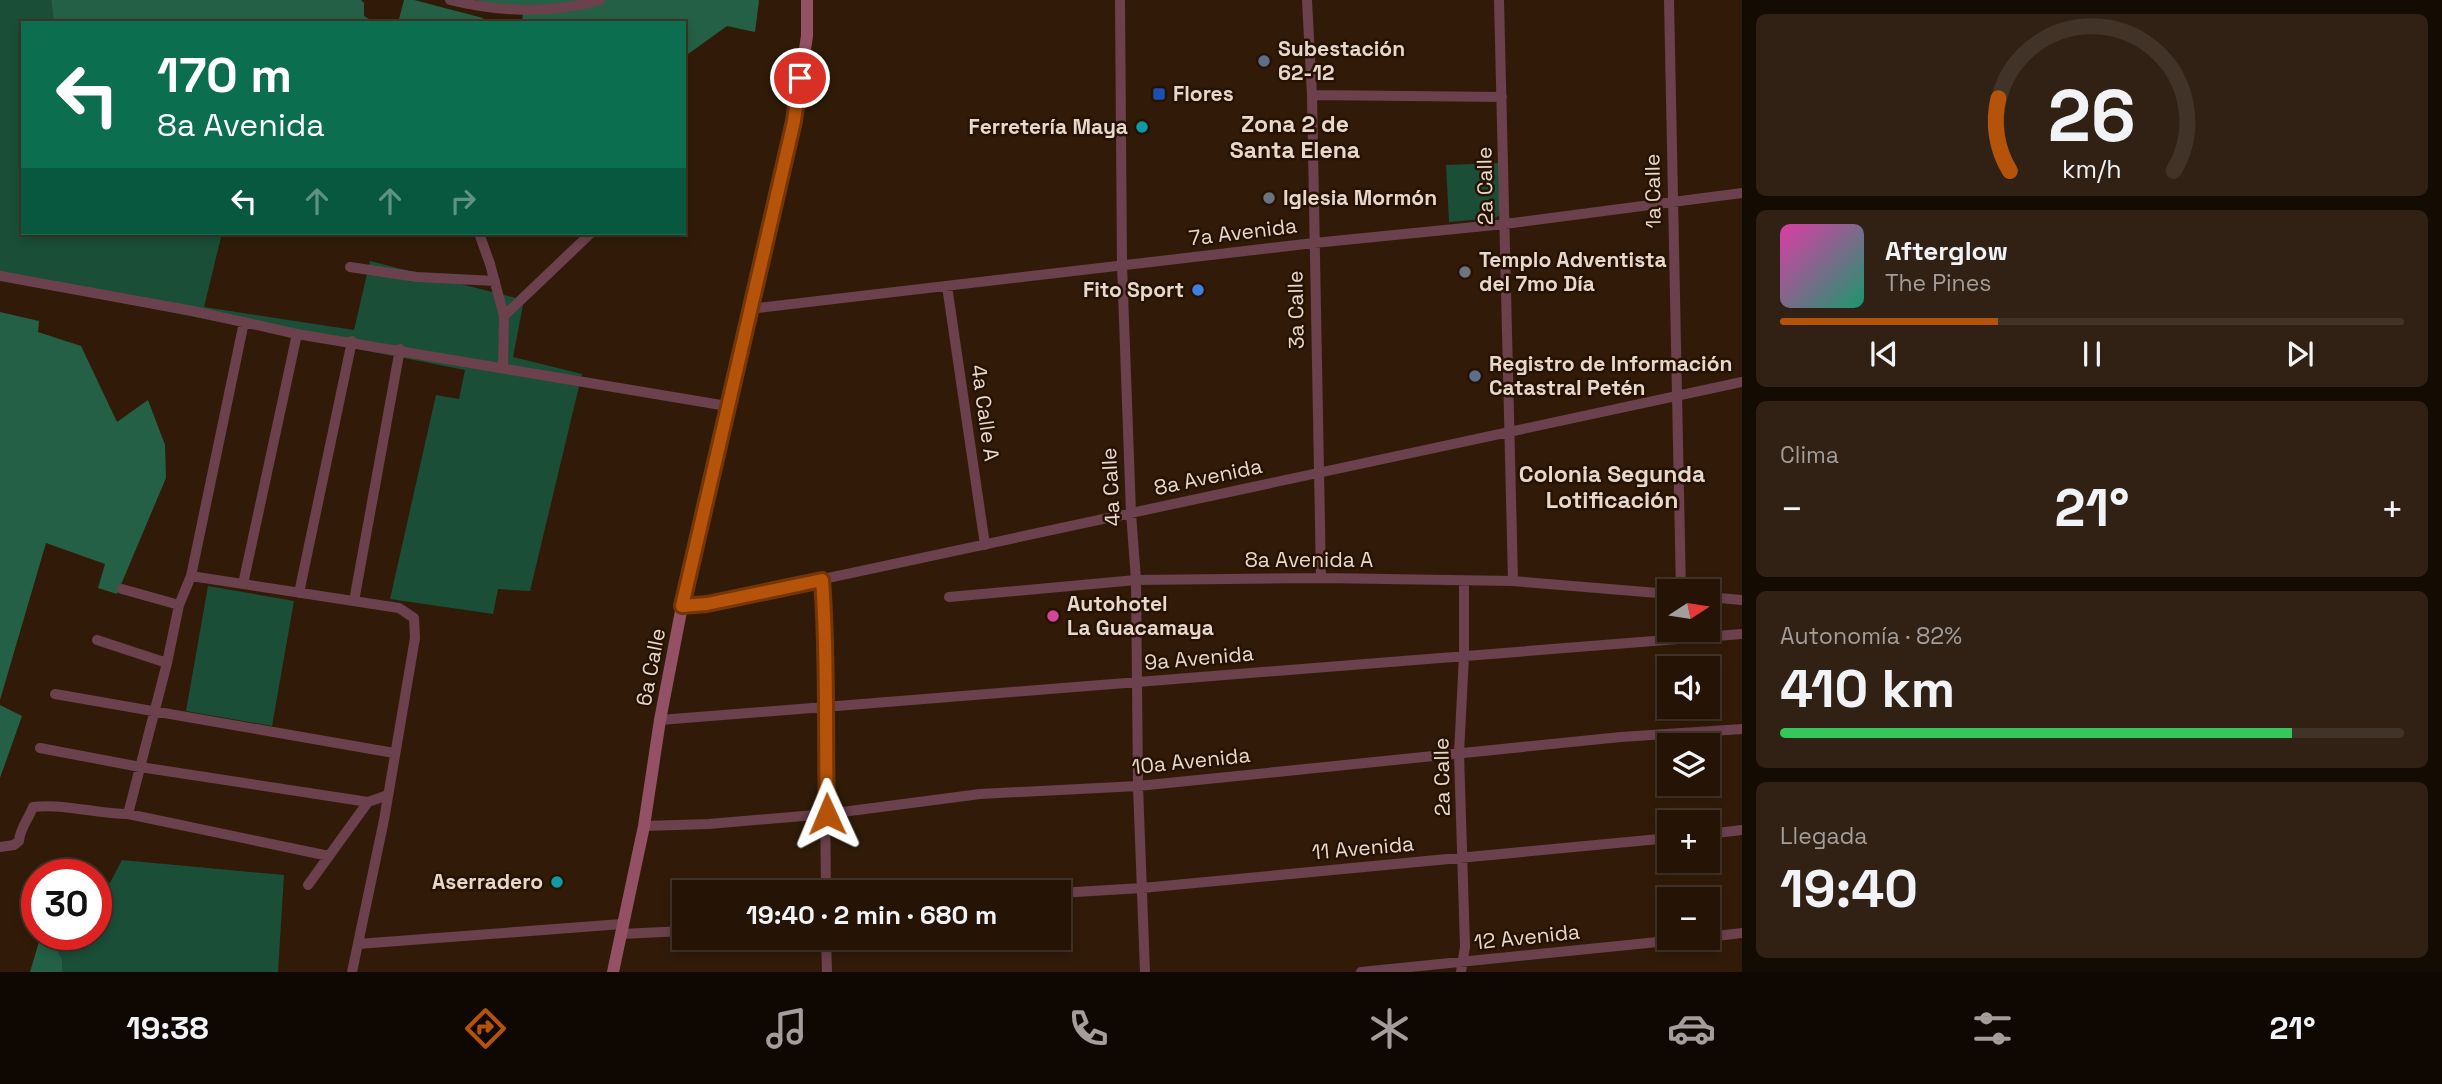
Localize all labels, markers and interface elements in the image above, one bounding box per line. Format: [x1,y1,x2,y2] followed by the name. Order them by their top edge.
[1278,35,1405,86] place label: Subestación 62-12
[157,44,292,106] text: 170 m
[770,48,830,108] pin
[42,49,133,140] icon: left
[1256,53,1272,69] marker: Subestación 62-12
[781,59,819,97] icon: arrive
[2048,69,2136,162] text: 26
[1173,80,1234,107] place label: Flores
[1151,86,1167,102] marker: Flores
[157,105,325,145] text: 8a Avenida
[1230,109,1360,165] district label: Zona 2 de Santa Elena
[969,113,1128,140] place label: Ferretería Maya
[1134,119,1150,135] marker: Ferretería Maya
[1470,147,1499,225] street label: 2a Calle
[2062,153,2122,185] text: km/h
[1638,154,1667,229] street label: 1a Calle
[225,182,263,220] icon: left
[298,182,336,220] icon: ahead
[371,182,409,220] icon: ahead
[444,182,482,220] icon: right
[1283,184,1437,211] place label: Iglesia Mormón
[1261,190,1277,206] marker: Iglesia Mormón
[1187,211,1299,252] street label: 7a Avenida
[1885,234,2008,268] text: Afterglow
[1479,246,1667,297] place label: Templo Adventista del 7mo Día
[1457,264,1473,280] marker: Templo Adventista del 7mo Día
[1885,268,1991,298] text: The Pines
[1281,271,1310,349] street label: 3a Calle
[1083,276,1184,303] place label: Fito Sport
[1190,282,1206,298] marker: Fito Sport
[1865,335,1903,373] icon: previous
[2073,335,2111,373] icon: pause
[2281,335,2319,373] icon: next
[1489,350,1732,401] place label: Registro de Información Catastral Petén
[965,363,1006,463] street label: 4a Calle A
[1467,368,1483,384] marker: Registro de Información Catastral Petén
[1780,440,1839,470] text: Clima
[1095,447,1126,527] street label: 4a Calle
[1151,452,1265,501] street label: 8a Avenida
[1519,459,1705,515] district label: Colonia Segunda Lotificación
[2055,475,2129,541] text: 21°
[1780,485,1804,533] text: −
[2380,485,2404,533] text: +
[1245,546,1373,573] street label: 8a Avenida A
[1657,579,1720,642] north arrow
[1657,579,1720,950] map controls
[1067,590,1214,641] place label: Autohotel La Guacamaya
[1045,608,1061,624] marker: Autohotel La Guacamaya
[1780,621,1962,651] text: Autonomía · 82%
[630,626,671,708] street label: 6a Calle
[1143,639,1255,676] street label: 9a Avenida
[1657,656,1720,719] button: sound
[1780,656,1955,722] text: 410 km
[1657,733,1720,796] button: layers
[1427,738,1456,816] street label: 2a Calle
[1130,741,1252,780] street label: 10a Avenida
[790,777,864,851] position arrow
[1657,810,1720,873] button: +
[1780,821,1868,851] text: Llegada
[1311,830,1415,865] street label: 11 Avenida
[1780,856,1918,922] text: 19:40
[21,859,112,950] speed limit sign: 30
[432,868,543,895] place label: Aserradero
[549,874,565,890] marker: Aserradero
[1657,887,1720,950] button: −
[746,898,997,932] text: 19:40 · 2 min · 680 m
[1473,918,1581,955] street label: 12 Avenida
[461,1004,510,1053] icon: directions
[762,1004,811,1053] icon: music
[1064,1004,1113,1053] icon: phone
[1365,1004,1414,1053] icon: climate
[1667,1004,1716,1053] icon: car
[1968,1004,2017,1053] icon: filters
[126,1008,209,1048] text: 19:38
[2270,1008,2316,1048] text: 21°

